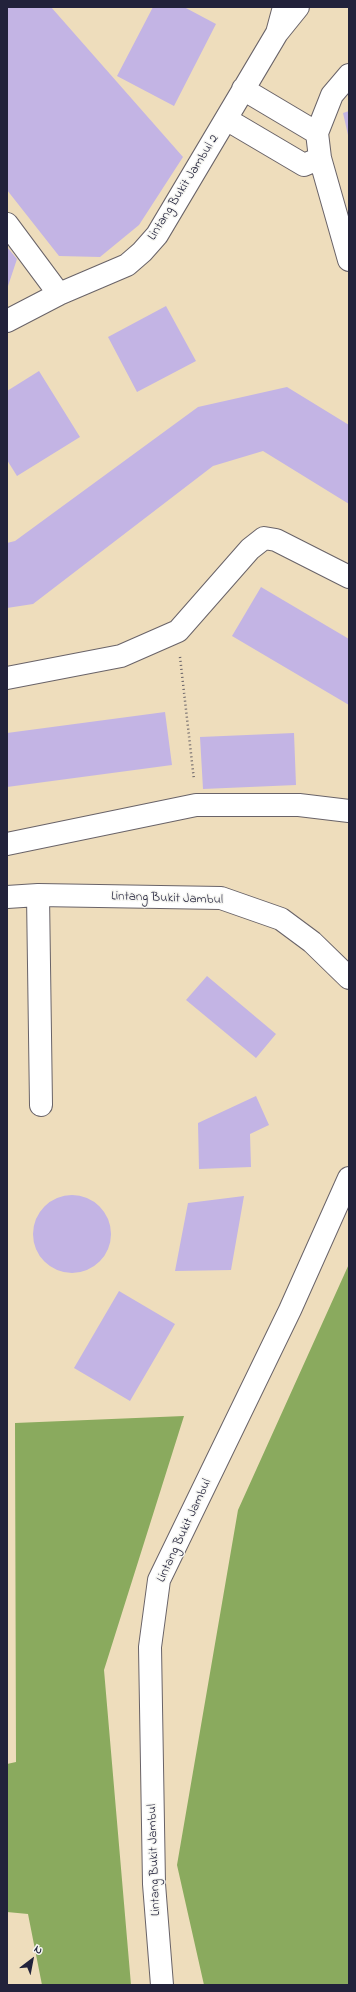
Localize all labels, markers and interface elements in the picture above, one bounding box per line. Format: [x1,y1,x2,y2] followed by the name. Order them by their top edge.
[145,132,223,244] street label: Lintang Bukit Jambul 2
[111,889,223,909] street label: Lintang Bukit Jambul
[154,1477,216,1585] street label: Lintang Bukit Jambul
[145,1804,165,1916] street label: Lintang Bukit Jambul
[12,1940,52,1980] north arrow
[31,1941,46,1959] text: N

